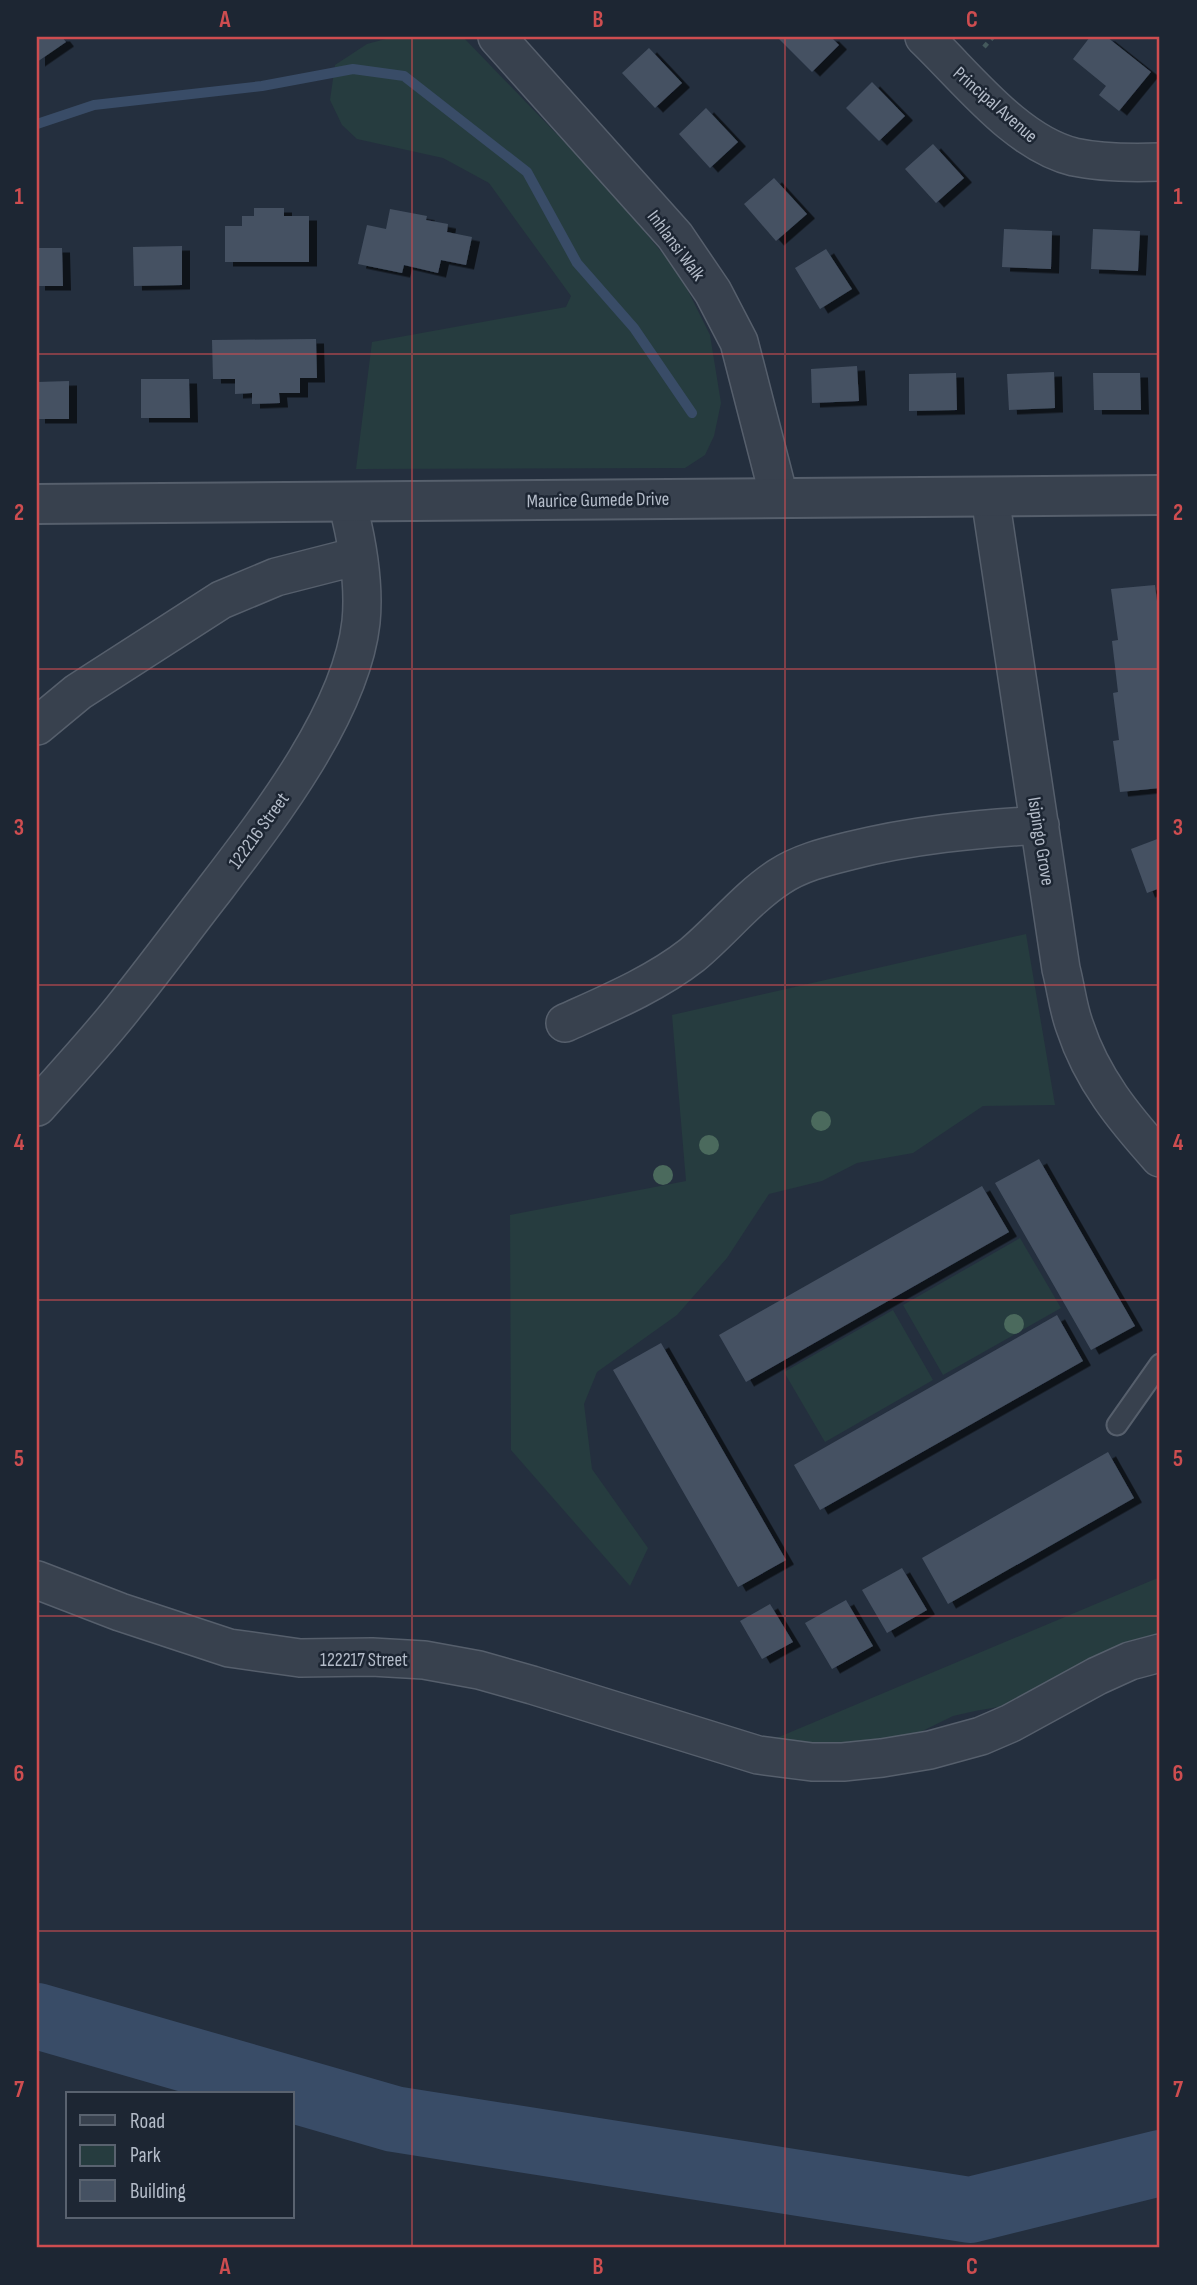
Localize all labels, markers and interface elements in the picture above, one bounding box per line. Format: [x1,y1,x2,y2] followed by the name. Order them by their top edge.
[219,6,232,34] text: A
[593,6,604,34] text: B
[966,6,978,34] text: C
[948,62,1042,148] street label: Principal Avenue
[14,183,24,211] text: 1
[1173,183,1183,211] text: 1
[642,206,710,286] street label: Inhlansi Walk
[526,488,670,513] street label: Maurice Gumede Drive
[14,499,24,527] text: 2
[1173,499,1183,527] text: 2
[224,788,295,873] street label: 122216 Street
[1022,795,1059,887] street label: Isipingo Grove
[14,814,24,842] text: 3
[1173,814,1183,842] text: 3
[14,1129,25,1157] text: 4
[1173,1129,1184,1157] text: 4
[14,1445,24,1473] text: 5
[1173,1445,1183,1473] text: 5
[320,1649,408,1672] street label: 122217 Street
[14,1760,24,1788] text: 6
[1173,1760,1183,1788] text: 6
[14,2076,24,2104] text: 7
[1173,2076,1183,2104] text: 7
[66,2092,294,2218] legend
[130,2109,165,2134] text: Road
[130,2143,161,2168] text: Park
[130,2179,186,2204] text: Building
[219,2253,232,2281] text: A
[593,2253,604,2281] text: B
[966,2253,978,2281] text: C

